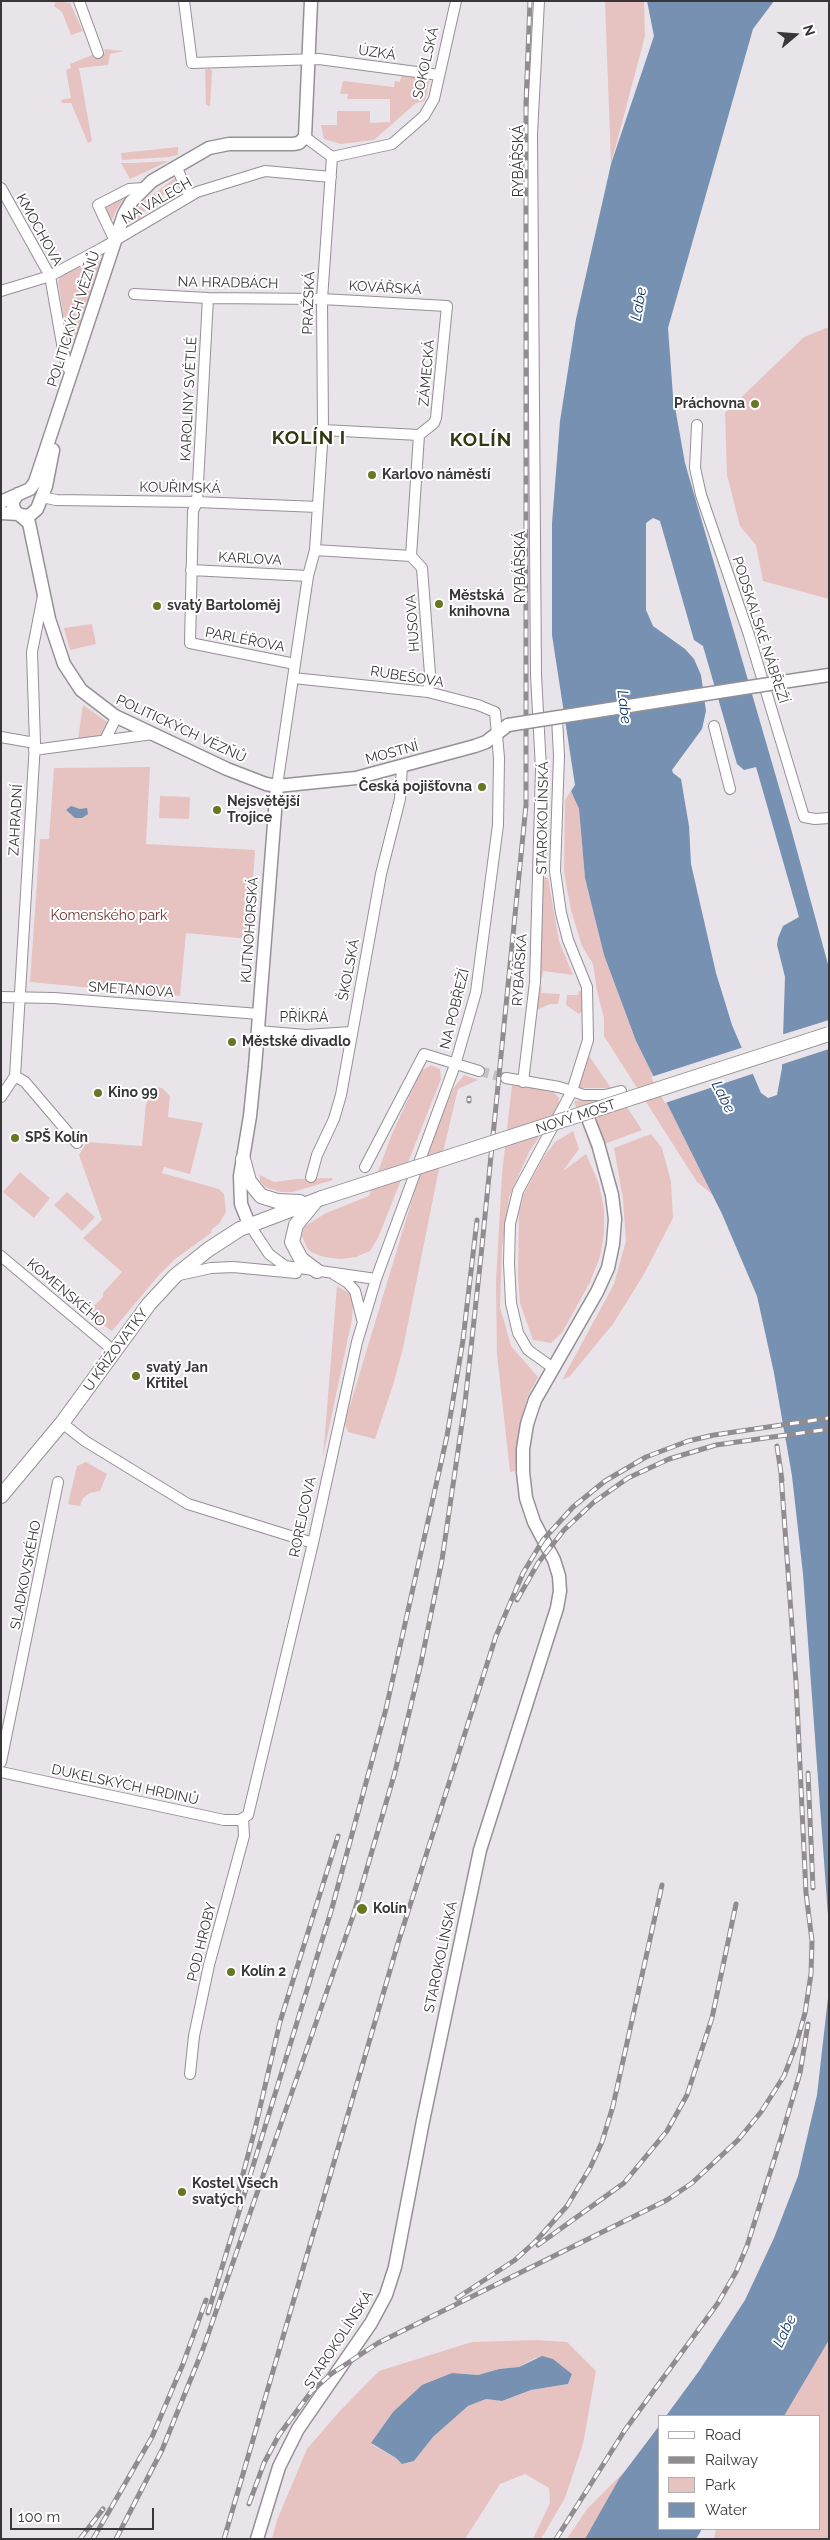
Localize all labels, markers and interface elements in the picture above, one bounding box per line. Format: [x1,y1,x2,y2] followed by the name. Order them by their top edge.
[770,10,820,60] north arrow
[800,23,819,38] text: N
[410,25,442,101] street label: SOKOLSKÁ
[357,42,397,64] street label: ÚZKÁ
[511,125,527,197] street label: RYBÁŘSKÁ
[119,174,195,228] street label: NA VALECH
[12,191,66,269] street label: KMOCHOVA
[44,249,104,389] street label: POLITICKÝCH VĚZŇŮ
[300,271,318,335] street label: PRAŽSKÁ
[177,274,279,292] street label: NA HRADBÁCH
[348,278,422,298] street label: KOVÁŘSKÁ
[627,286,651,322] water label: Labe
[177,336,201,462] street label: KAROLINY SVĚTLÉ
[416,339,438,407] street label: ZÁMECKÁ
[674,396,745,412] place label: Práchovna
[749,398,761,410] marker: Práchovna
[271,427,347,449] district label: KOLÍN I
[449,429,513,451] district label: KOLÍN
[382,467,490,483] place label: Karlovo náměstí
[366,469,378,481] marker: Karlovo náměstí
[139,479,221,497] street label: KOUŘIMSKÁ
[513,531,529,603] street label: RYBÁŘSKÁ
[218,549,282,569] street label: KARLOVA
[728,554,792,706] street label: PODSKALSKÉ NÁBŘEŽÍ
[449,588,510,620] place label: Městská knihovna
[403,594,423,652] street label: HUSOVA
[167,598,280,614] place label: svatý Bartoloměj
[433,598,445,610] marker: Městská knihovna
[151,600,163,612] marker: svatý Bartoloměj
[204,624,286,656] street label: PARLÉŘOVA
[369,663,445,691] street label: RUBEŠOVA
[613,689,635,725] water label: Labe
[113,691,249,767] street label: POLITICKÝCH VĚZŇŮ
[364,738,420,768] street label: MOSTNÍ
[534,761,552,875] street label: STAROKOLÍNSKÁ
[359,779,472,795] place label: Česká pojišťovna
[476,781,488,793] marker: Česká pojišťovna
[6,784,26,856] street label: ZAHRADNÍ
[227,794,300,826] place label: Nejsvětější Trojice
[211,804,223,816] marker: Nejsvětější Trojice
[238,876,262,984] street label: KUTNOHORSKÁ
[51,908,167,924] park label: Komenského park
[509,933,531,1007] street label: RYBÁŘSKÁ
[335,938,363,1002] street label: ŠKOLSKÁ
[437,967,473,1051] street label: NA POBŘEŽÍ
[88,979,174,1001] street label: SMETANOVA
[280,1010,328,1026] street label: PŘÍKRÁ
[242,1034,351,1050] place label: Městské divadlo
[226,1036,238,1048] marker: Městské divadlo
[707,1078,739,1116] water label: Labe
[108,1085,158,1101] place label: Kino 99
[92,1087,104,1099] marker: Kino 99
[534,1096,618,1138] street label: NOVÝ MOST
[25,1130,88,1146] place label: SPŠ Kolín
[9,1132,21,1144] marker: SPŠ Kolín
[23,1255,109,1331] street label: KOMENSKÉHO
[80,1305,152,1395] street label: U KŘIŽOVATKY
[146,1360,208,1392] place label: svatý Jan Křtitel
[130,1370,142,1382] marker: svatý Jan Křtitel
[286,1475,320,1559] street label: ROREJCOVA
[7,1519,45,1631] street label: SLADKOVSKÉHO
[50,1761,200,1809] street label: DUKELSKÝCH HRDINŮ
[421,1900,461,2014] street label: STAROKOLÍNSKÁ
[184,1901,220,1983] street label: POD HROBY
[373,1901,407,1917] place label: Kolín
[355,1902,369,1916] marker: Kolín
[241,1964,286,1980] place label: Kolín 2
[225,1966,237,1978] marker: Kolín 2
[192,2176,278,2208] place label: Kostel Všech svatých
[176,2186,188,2198] marker: Kostel Všech svatých
[301,2288,377,2392] street label: STAROKOLÍNSKÁ
[769,2312,801,2350] water label: Labe
[658,2415,820,2530] legend
[705,2426,741,2444] text: Road
[705,2451,758,2469] text: Railway
[705,2476,736,2494] text: Park
[12,2498,156,2530] scale bar
[705,2501,747,2519] text: Water
[18,2508,60,2526] text: 100 m

